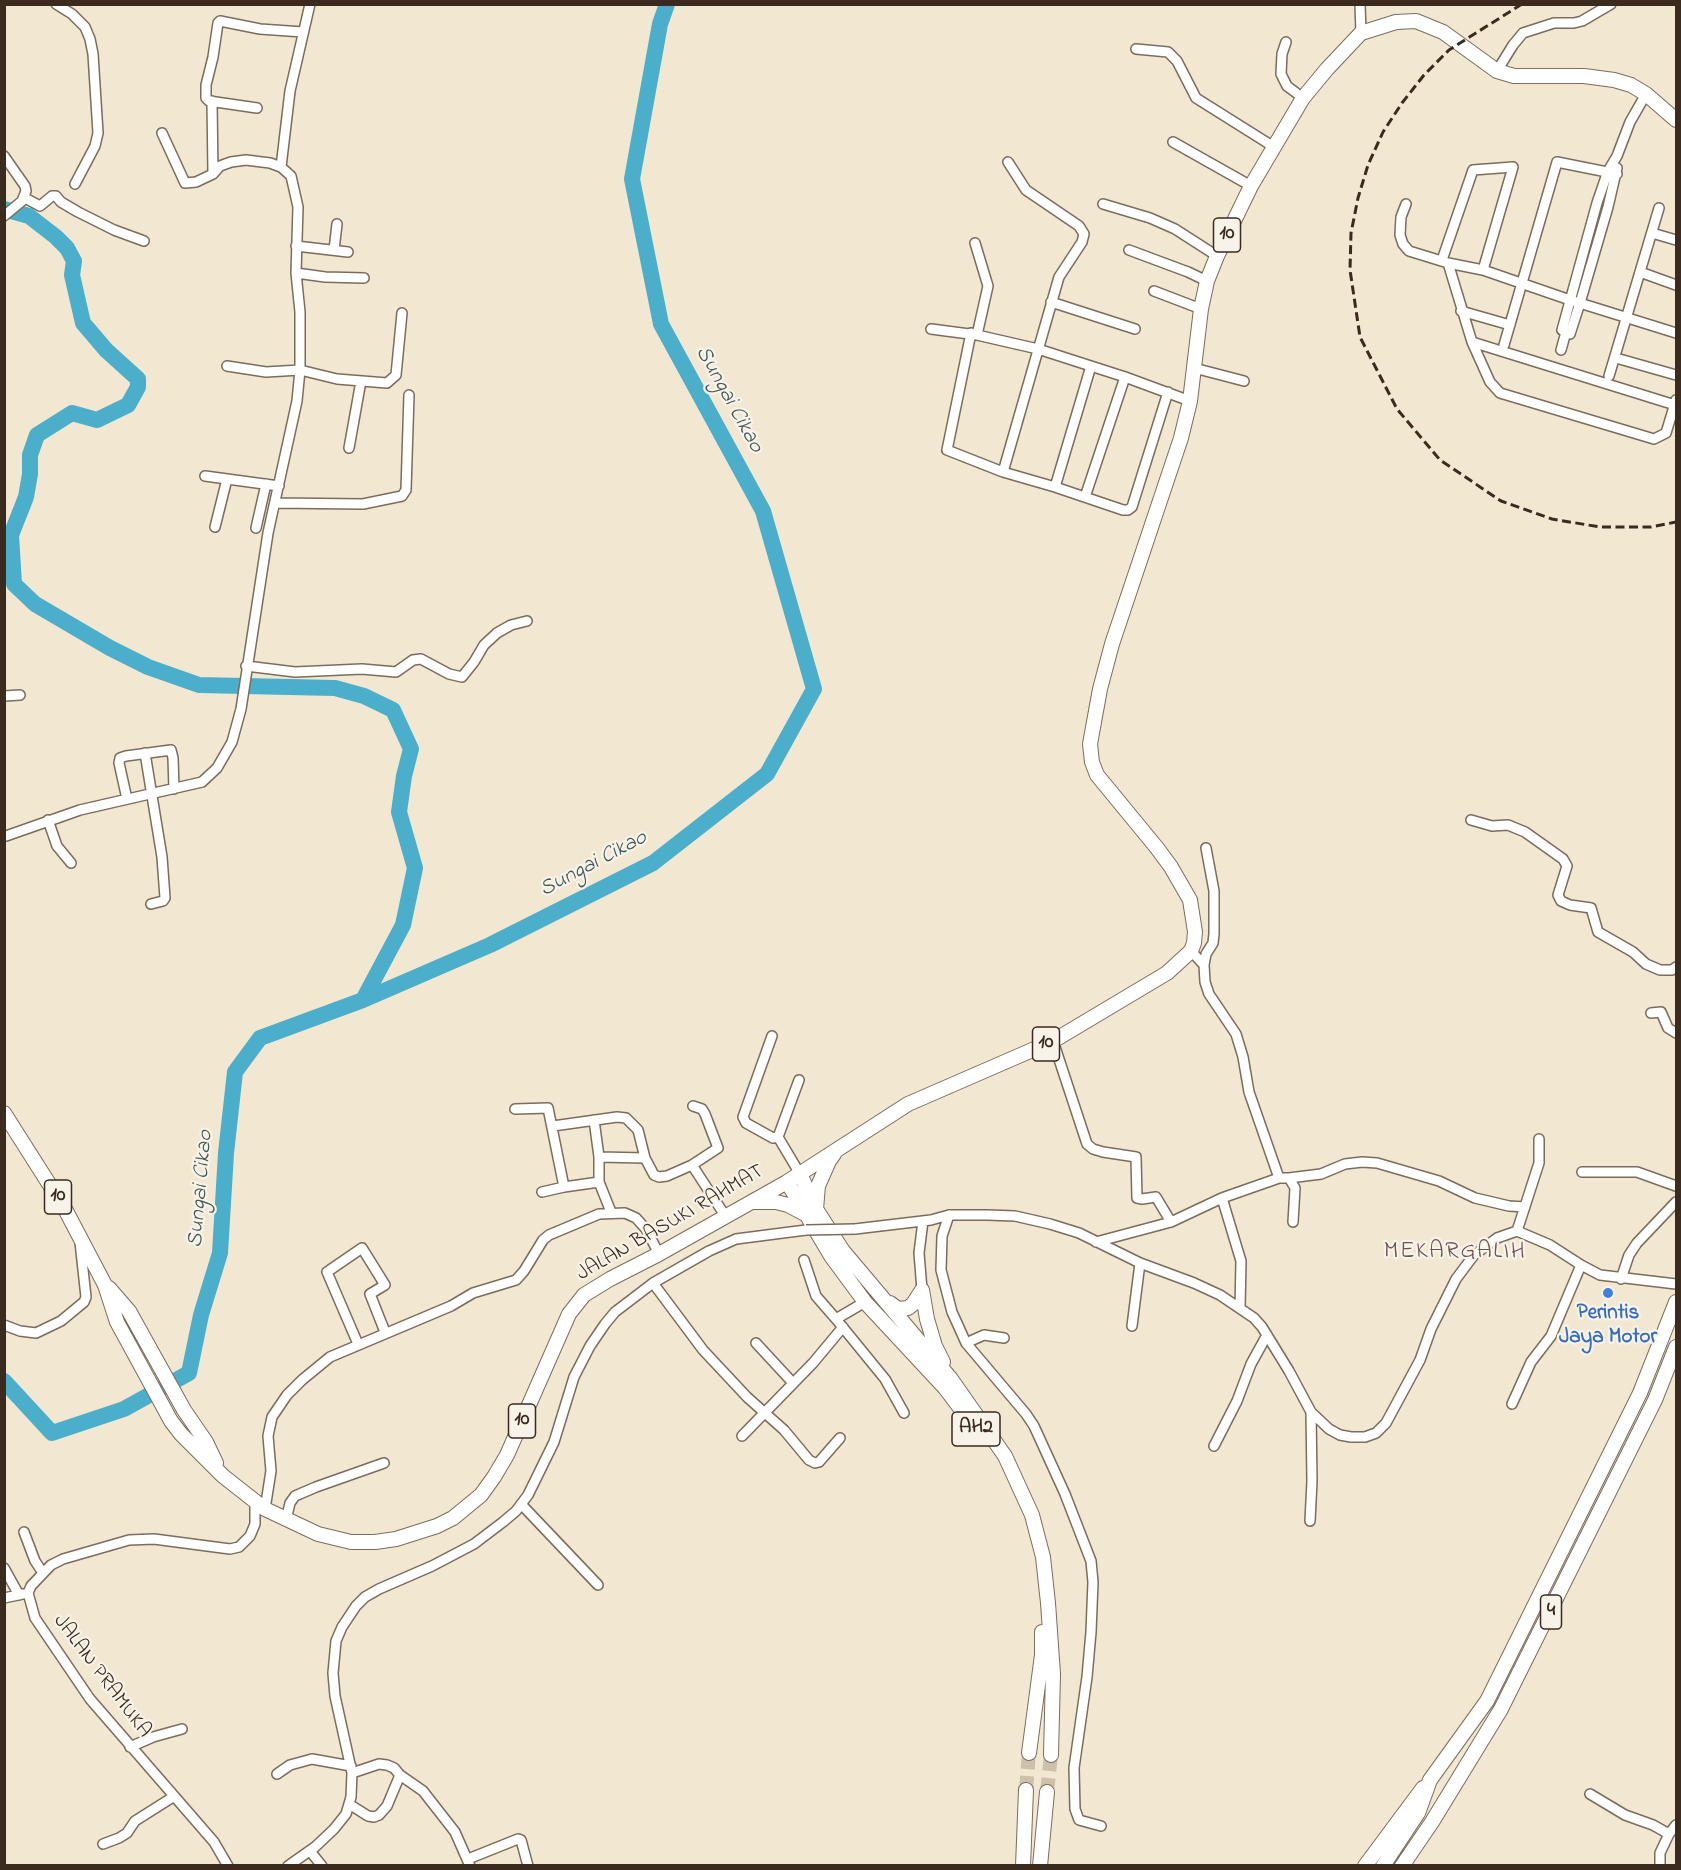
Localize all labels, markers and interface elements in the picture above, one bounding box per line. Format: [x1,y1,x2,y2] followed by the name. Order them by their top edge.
[1214,218,1240,252] road number: 10
[688,342,768,458] water label: Sungai Cikao
[536,826,652,904] water label: Sungai Cikao
[1032,1027,1060,1061] road number: 10
[184,1129,220,1249] water label: Sungai Cikao
[573,1160,769,1288] street label: JALAN BASUKI RAHMAT
[44,1180,72,1214] road number: 10
[1384,1239,1526,1267] district label: MEKARGALIH
[1601,1286,1615,1300] marker: Perintis Jaya Motor
[1559,1302,1657,1352] place label: Perintis Jaya Motor
[508,1404,536,1438] road number: 10
[952,1412,1000,1446] road number: AH2
[1540,1595,1562,1629] road number: 4
[46,1610,156,1744] street label: JALAN PRAMUKA

